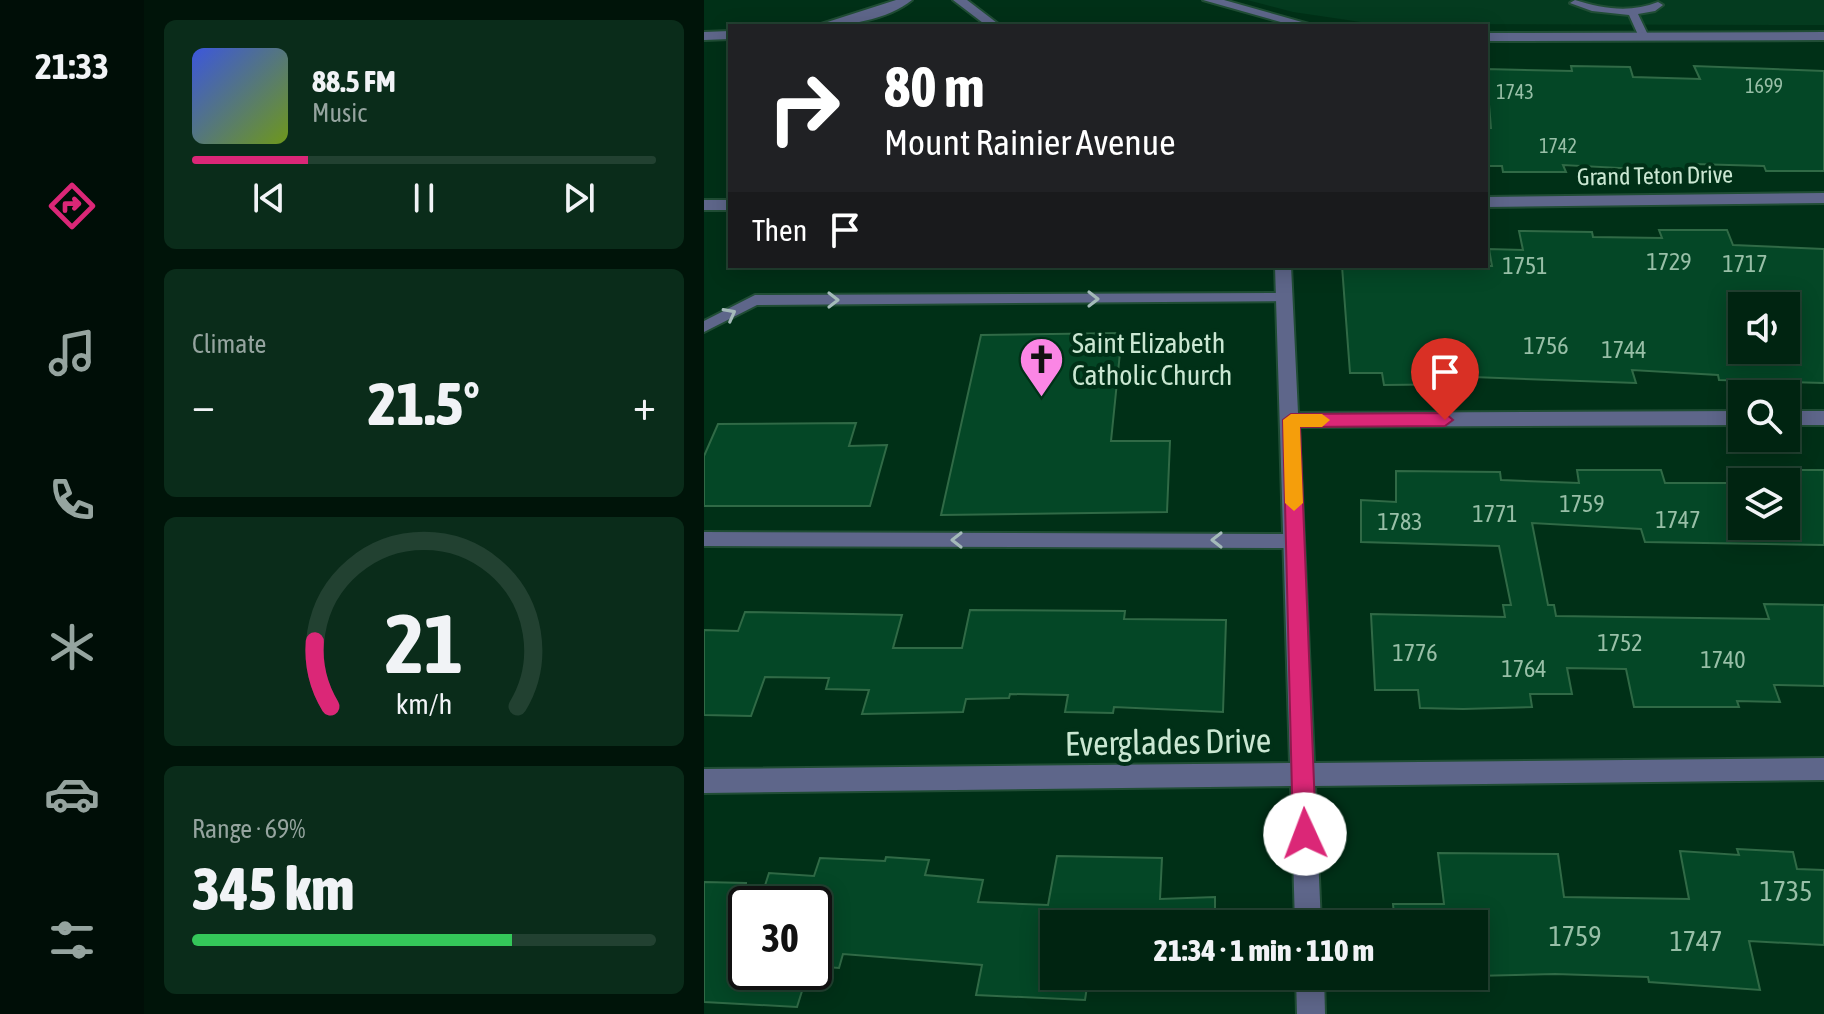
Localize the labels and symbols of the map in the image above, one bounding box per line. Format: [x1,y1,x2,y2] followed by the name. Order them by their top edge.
[1745,74,1783,97] house number: 1699
[1496,80,1534,103] house number: 1743
[1539,134,1577,157] house number: 1742
[1577,161,1733,190] street label: Grand Teton Drive
[1646,248,1692,275] house number: 1729
[1722,250,1768,277] house number: 1717
[1502,252,1548,279] house number: 1751
[1087,290,1100,308] one-way arrow
[827,291,840,309] one-way arrow
[721,308,736,323] one-way arrow
[1072,327,1232,391] place label: Saint Elizabeth Catholic Church
[1523,332,1569,359] house number: 1756
[1017,335,1065,398] church icon: Saint Elizabeth Catholic Church
[1601,336,1647,363] house number: 1744
[1411,338,1479,420] pin
[1559,490,1605,517] house number: 1759
[1472,500,1518,527] house number: 1771
[1655,506,1701,533] house number: 1747
[1377,508,1423,535] house number: 1783
[950,531,963,549] one-way arrow
[1210,531,1223,549] one-way arrow
[1597,629,1643,656] house number: 1752
[1392,639,1438,666] house number: 1776
[1700,646,1746,673] house number: 1740
[1501,655,1547,682] house number: 1764
[1065,720,1271,763] street label: Everglades Drive
[1263,792,1347,876] position arrow
[1760,875,1812,907] house number: 1735
[728,886,832,990] speed limit sign: 30
[1549,920,1601,952] house number: 1759
[1670,925,1722,957] house number: 1747

